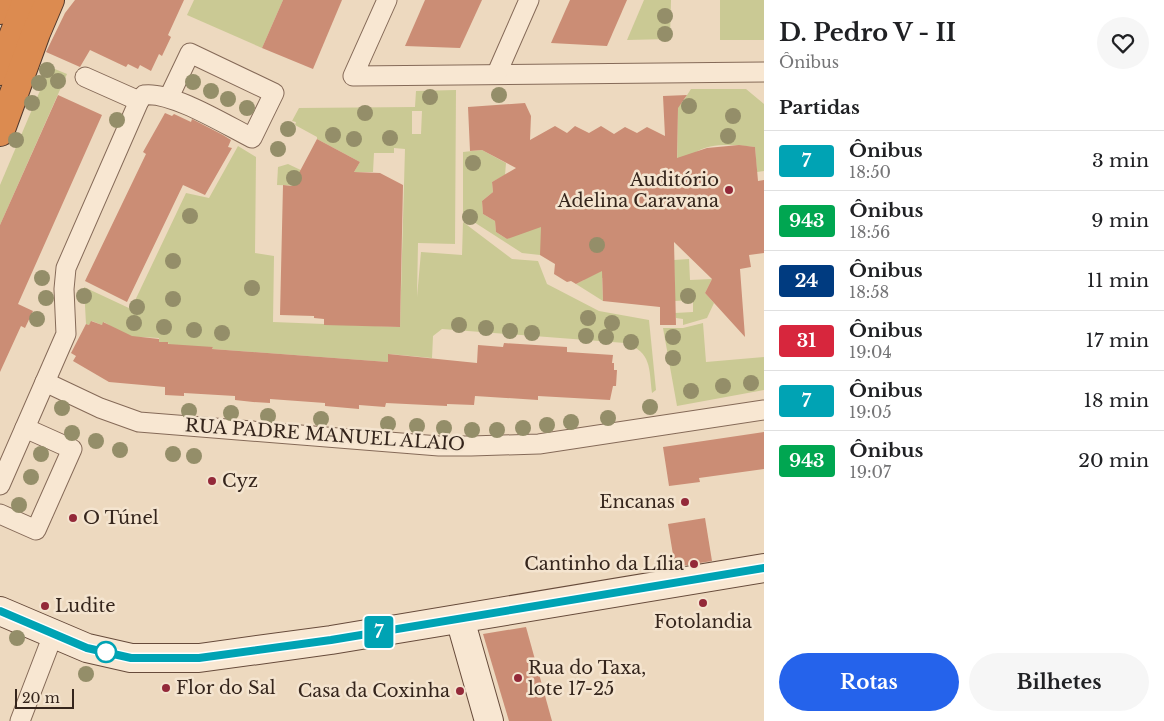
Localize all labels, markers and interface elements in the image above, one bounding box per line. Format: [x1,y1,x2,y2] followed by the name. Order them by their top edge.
[1097,17,1149,69] button: heart
[779,18,956,47] text: D. Pedro V - II
[779,52,839,72] text: Ônibus
[779,96,860,119] text: Partidas
[849,139,923,162] text: Ônibus
[1092,149,1149,172] text: 3 min
[802,150,811,172] text: 7
[849,162,891,182] text: 18:50
[557,169,719,212] place label: Auditório Adelina Caravana
[723,184,735,196] marker: Auditório Adelina Caravana
[850,199,923,222] text: Ônibus
[1091,209,1149,232] text: 9 min
[789,210,825,232] text: 943
[850,222,890,242] text: 18:56
[849,259,923,282] text: Ônibus
[1087,269,1149,292] text: 11 min
[795,270,818,292] text: 24
[849,282,889,302] text: 18:58
[849,319,923,342] text: Ônibus
[1086,329,1149,352] text: 17 min
[797,330,816,352] text: 31
[849,342,892,362] text: 19:04
[849,379,923,402] text: Ônibus
[1084,389,1149,412] text: 18 min
[802,390,811,412] text: 7
[849,402,892,422] text: 19:05
[184,414,466,456] street label: RUA PADRE MANUEL ALAIO
[850,439,923,462] text: Ônibus
[1078,449,1149,472] text: 20 min
[789,450,825,472] text: 943
[850,462,891,482] text: 19:07
[222,470,258,492] place label: Cyz
[206,475,218,487] marker: Cyz
[599,491,675,513] place label: Encanas
[679,496,691,508] marker: Encanas
[83,507,159,529] place label: O Túnel
[67,512,79,524] marker: O Túnel
[524,553,684,575] place label: Cantinho da Lília
[688,558,700,570] marker: Cantinho da Lília
[55,595,116,617] place label: Ludite
[697,597,709,609] marker: Fotolandia
[39,600,51,612] marker: Ludite
[654,611,752,633] place label: Fotolandia
[363,616,395,648] line badge: 7
[374,621,384,643] text: 7
[95,641,117,663] unlabelled marker
[779,653,959,711] button: Rotas
[969,653,1149,711] button: Bilhetes
[528,657,646,700] place label: Rua do Taxa, lote 17-25
[512,672,524,684] marker: Rua do Taxa, lote 17-25
[176,677,276,699] place label: Flor do Sal
[298,680,450,702] place label: Casa da Coxinha
[160,682,172,694] marker: Flor do Sal
[454,685,466,697] marker: Casa da Coxinha
[15,686,74,709] scale bar
[22,689,60,707] text: 20 m

